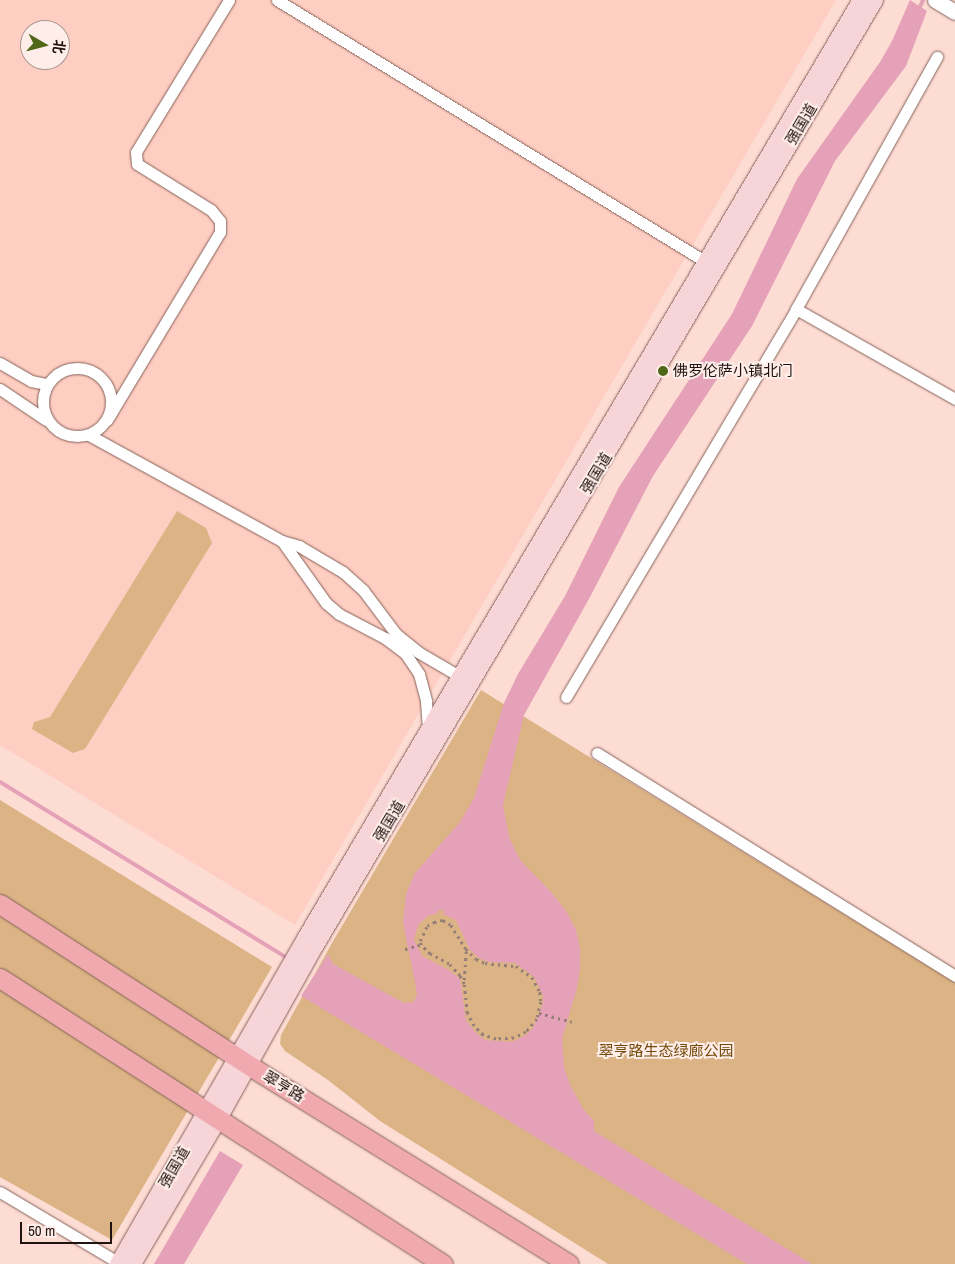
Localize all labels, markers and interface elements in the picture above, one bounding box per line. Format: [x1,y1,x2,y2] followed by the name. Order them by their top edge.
[20,20,70,70] north arrow
[49,39,69,55] text: 北
[782,100,820,148] street label: 强国道
[673,362,793,380] place label: 佛罗伦萨小镇北门
[657,365,669,377] marker: 佛罗伦萨小镇北门
[577,449,615,497] street label: 强国道
[370,797,408,845] street label: 强国道
[599,1042,733,1060] park label: 翠亨路生态绿廊公园
[260,1067,308,1105] street label: 翠亨路
[155,1143,193,1191] street label: 强国道
[22,1212,115,1244] scale bar
[28,1220,55,1241] text: 50 m

